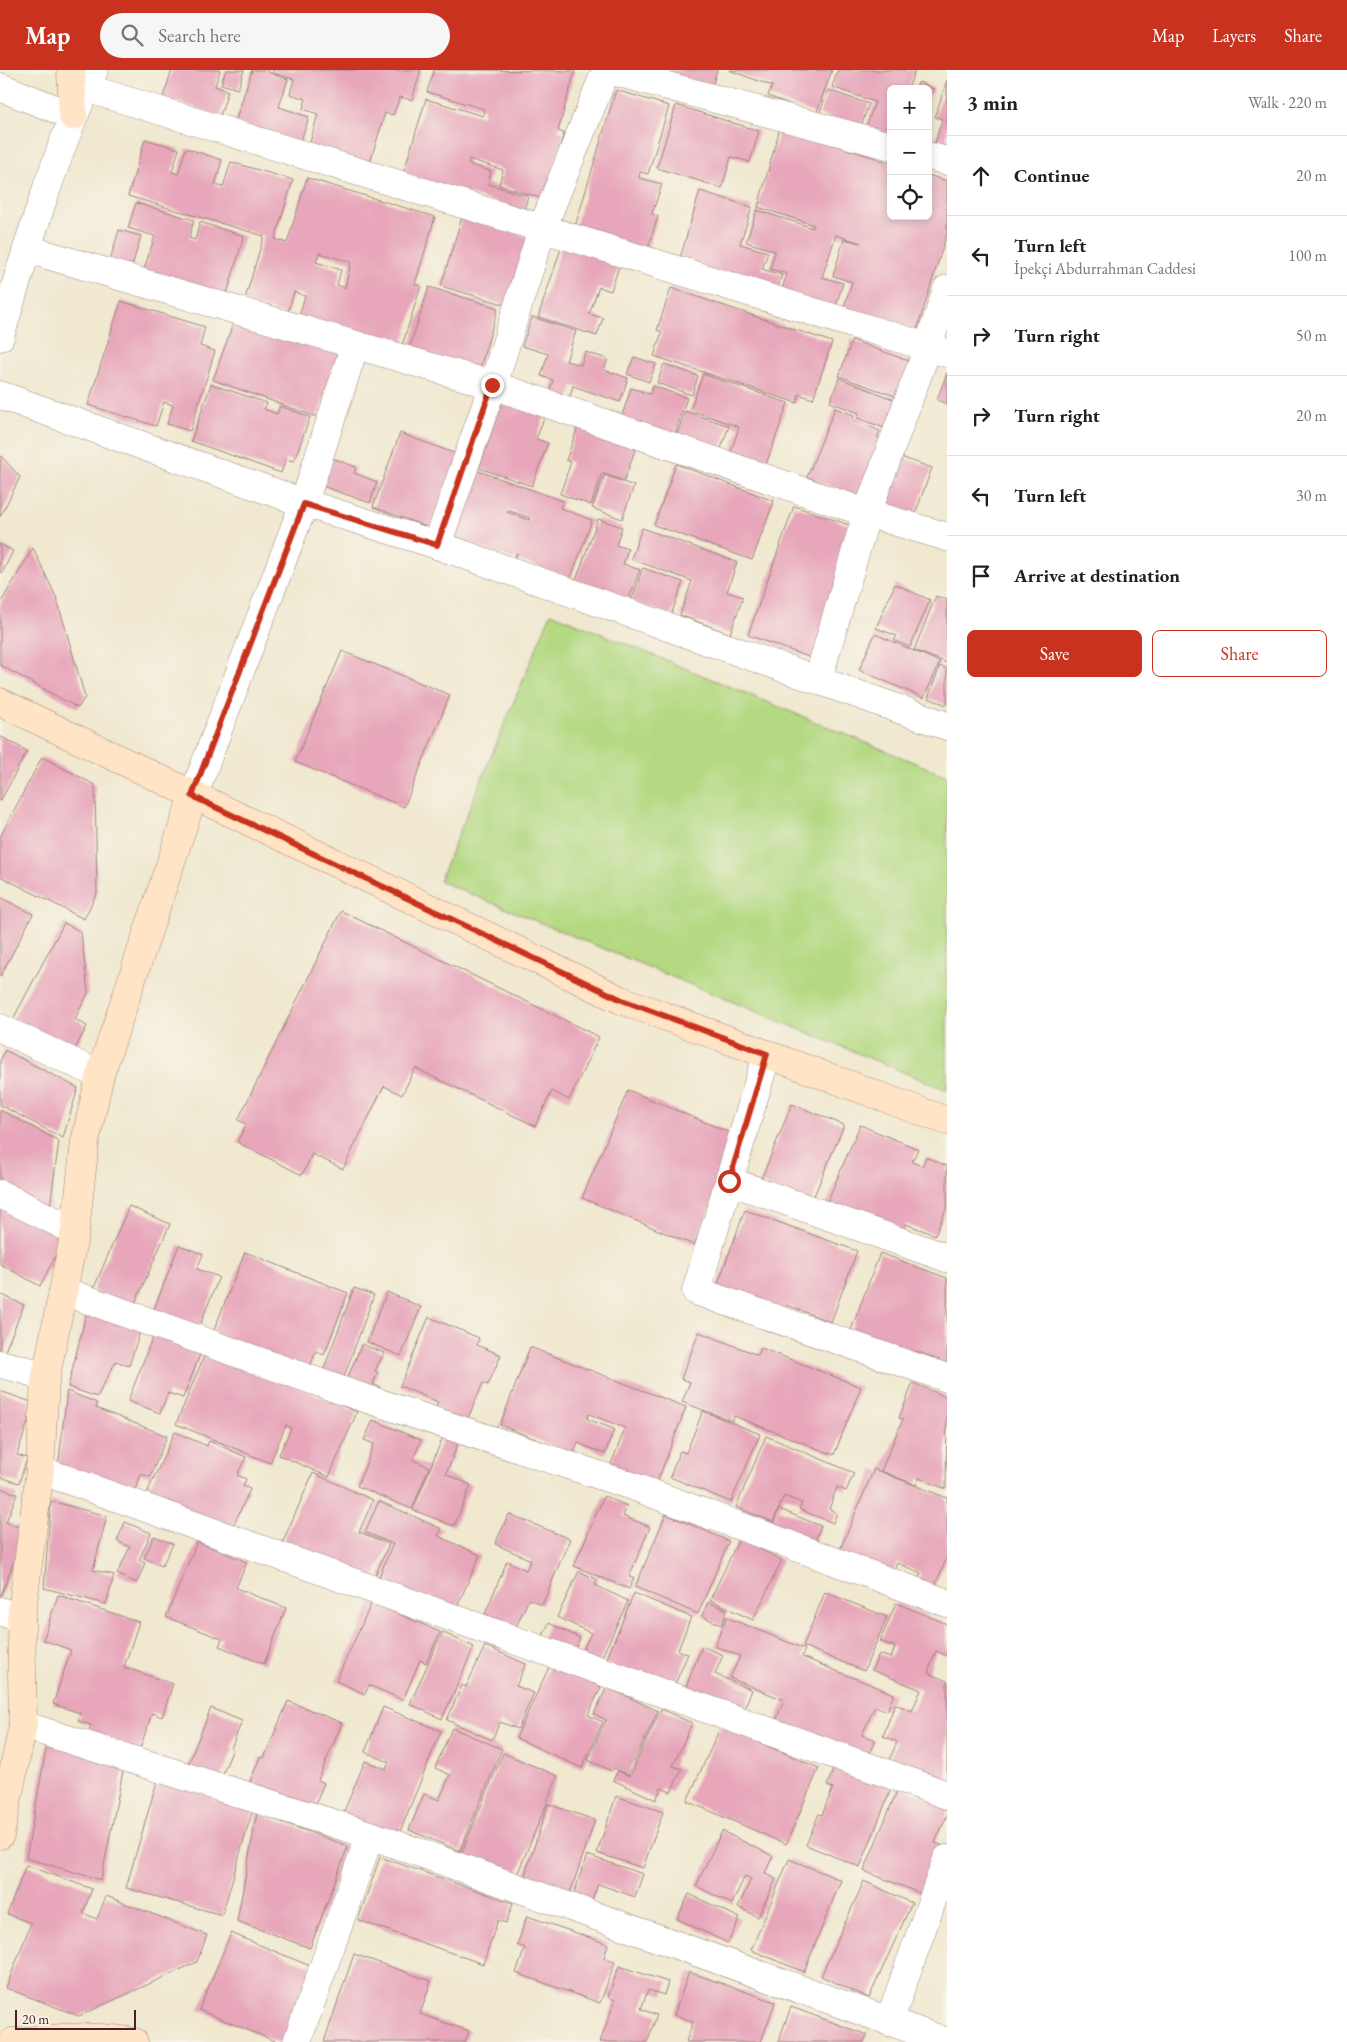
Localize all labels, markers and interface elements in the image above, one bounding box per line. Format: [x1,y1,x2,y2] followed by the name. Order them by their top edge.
[100,13,450,58] search box
[25,20,70,51] text: Map
[118,21,146,49] icon: search
[158,23,241,48] text: Search here
[1152,24,1184,47] text: Map
[1212,24,1256,47] text: Layers
[1284,24,1322,47] text: Share
[887,85,932,220] map controls
[887,85,932,130] button: +
[967,89,1018,116] text: 3 min
[1248,92,1327,113] text: Walk · 220 m
[887,130,932,175] button: −
[967,162,995,190] icon: ahead
[1014,163,1089,188] text: Continue
[1296,165,1327,186] text: 20 m
[887,175,932,220] button: locate
[1014,233,1086,258] text: Turn left
[967,242,995,270] icon: left
[1288,245,1327,266] text: 100 m
[1014,258,1196,279] text: İpekçi Abdurrahman Caddesi
[967,322,995,350] icon: right
[1014,323,1100,348] text: Turn right
[1296,325,1327,346] text: 50 m
[481,374,504,397] route end
[967,402,995,430] icon: right
[1014,403,1100,428] text: Turn right
[1296,405,1327,426] text: 20 m
[967,482,995,510] icon: left
[1014,483,1086,508] text: Turn left
[1296,485,1327,506] text: 30 m
[967,562,995,590] icon: arrive
[1014,563,1180,588] text: Arrive at destination
[967,630,1142,677] button: Save
[1152,630,1327,677] button: Share
[718,1170,741,1193] route start
[15,2007,136,2030] scale bar
[22,2010,49,2028] text: 20 m

